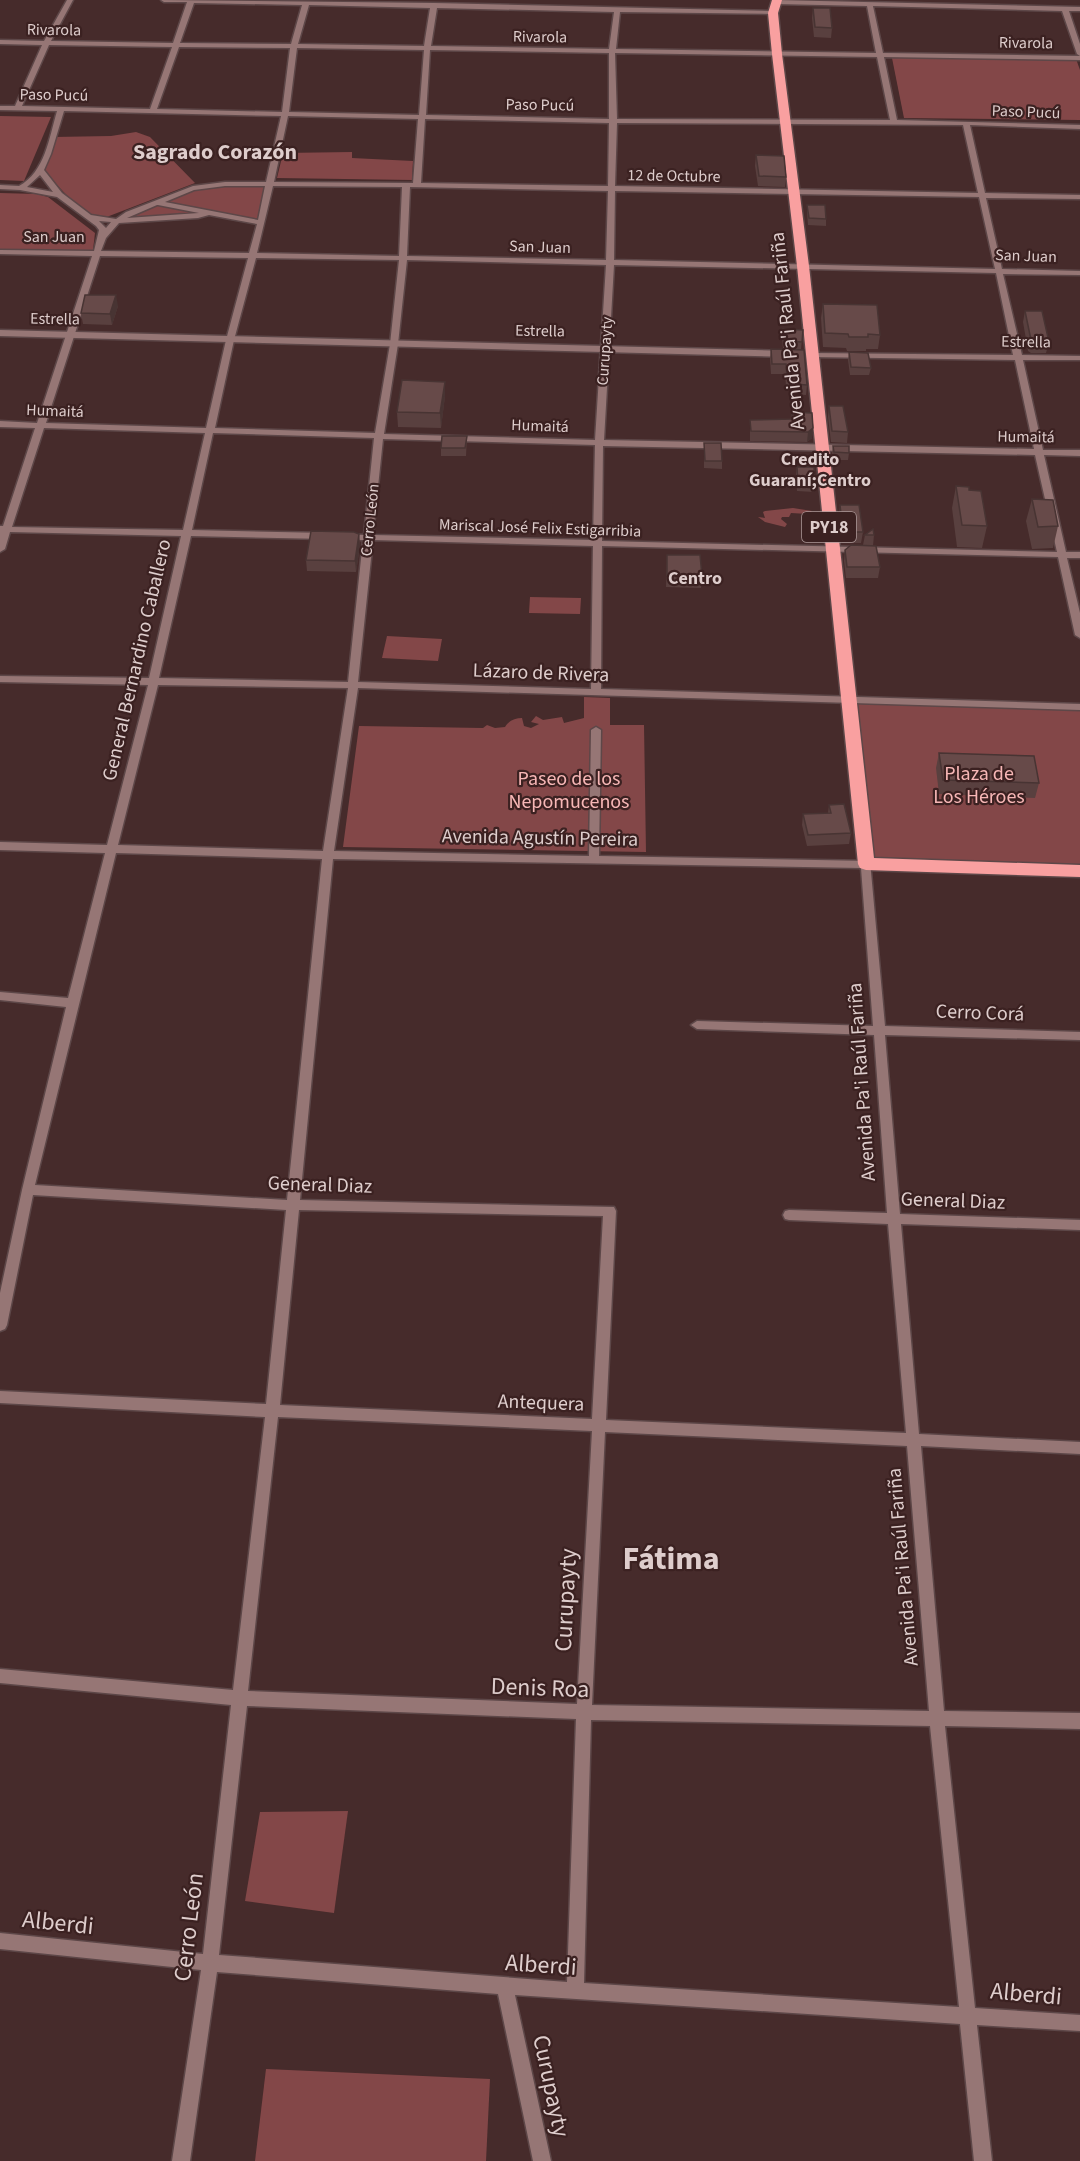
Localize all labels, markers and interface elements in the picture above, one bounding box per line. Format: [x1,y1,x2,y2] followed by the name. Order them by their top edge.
[27,19,81,41] street label: Rivarola
[513,26,567,48] street label: Rivarola
[999,32,1053,54] street label: Rivarola
[19,83,89,107] street label: Paso Pucú
[505,93,575,117] street label: Paso Pucú
[991,100,1061,124] street label: Paso Pucú
[133,136,297,168] district label: Sagrado Corazón
[627,164,721,188] street label: 12 de Octubre
[23,226,85,248] street label: San Juan
[764,231,812,431] street label: Avenida Pa'i Raúl Fariña
[509,235,571,259] street label: San Juan
[995,244,1057,268] street label: San Juan
[30,308,80,330] street label: Estrella
[592,315,618,386] street label: Curupayty
[515,320,565,342] street label: Estrella
[1001,331,1051,353] street label: Estrella
[26,399,84,423] street label: Humaitá
[511,414,569,438] street label: Humaitá
[997,425,1055,449] street label: Humaitá
[749,447,871,493] district label: Credito Guaraní;Centro
[355,483,385,557] street label: Cerro León
[802,512,856,542] road number: PY18
[438,513,642,543] street label: Mariscal José Felix Estigarribia
[96,537,178,783] street label: General Bernardino Caballero
[668,566,722,591] district label: Centro
[472,657,610,689] street label: Lázaro de Rivera
[933,760,1025,811] park label: Plaza de Los Héroes
[509,765,630,816] park label: Paseo de los Nepomucenos
[442,822,638,854] street label: Avenida Agustín Pereira
[841,982,883,1182] street label: Avenida Pa'i Raúl Fariña
[935,997,1025,1029] street label: Cerro Corá
[267,1169,373,1201] street label: General Diaz
[900,1185,1006,1217] street label: General Diaz
[497,1387,585,1419] street label: Antequera
[880,1467,926,1667] street label: Avenida Pa'i Raúl Fariña
[622,1536,720,1582] district label: Fátima
[546,1547,586,1653] street label: Curupayty
[490,1669,590,1707] street label: Denis Roa
[165,1871,213,1983] street label: Cerro León
[21,1902,95,1944] street label: Alberdi
[504,1945,578,1985] street label: Alberdi
[989,1973,1063,2015] street label: Alberdi
[523,2032,579,2140] street label: Curupayty

